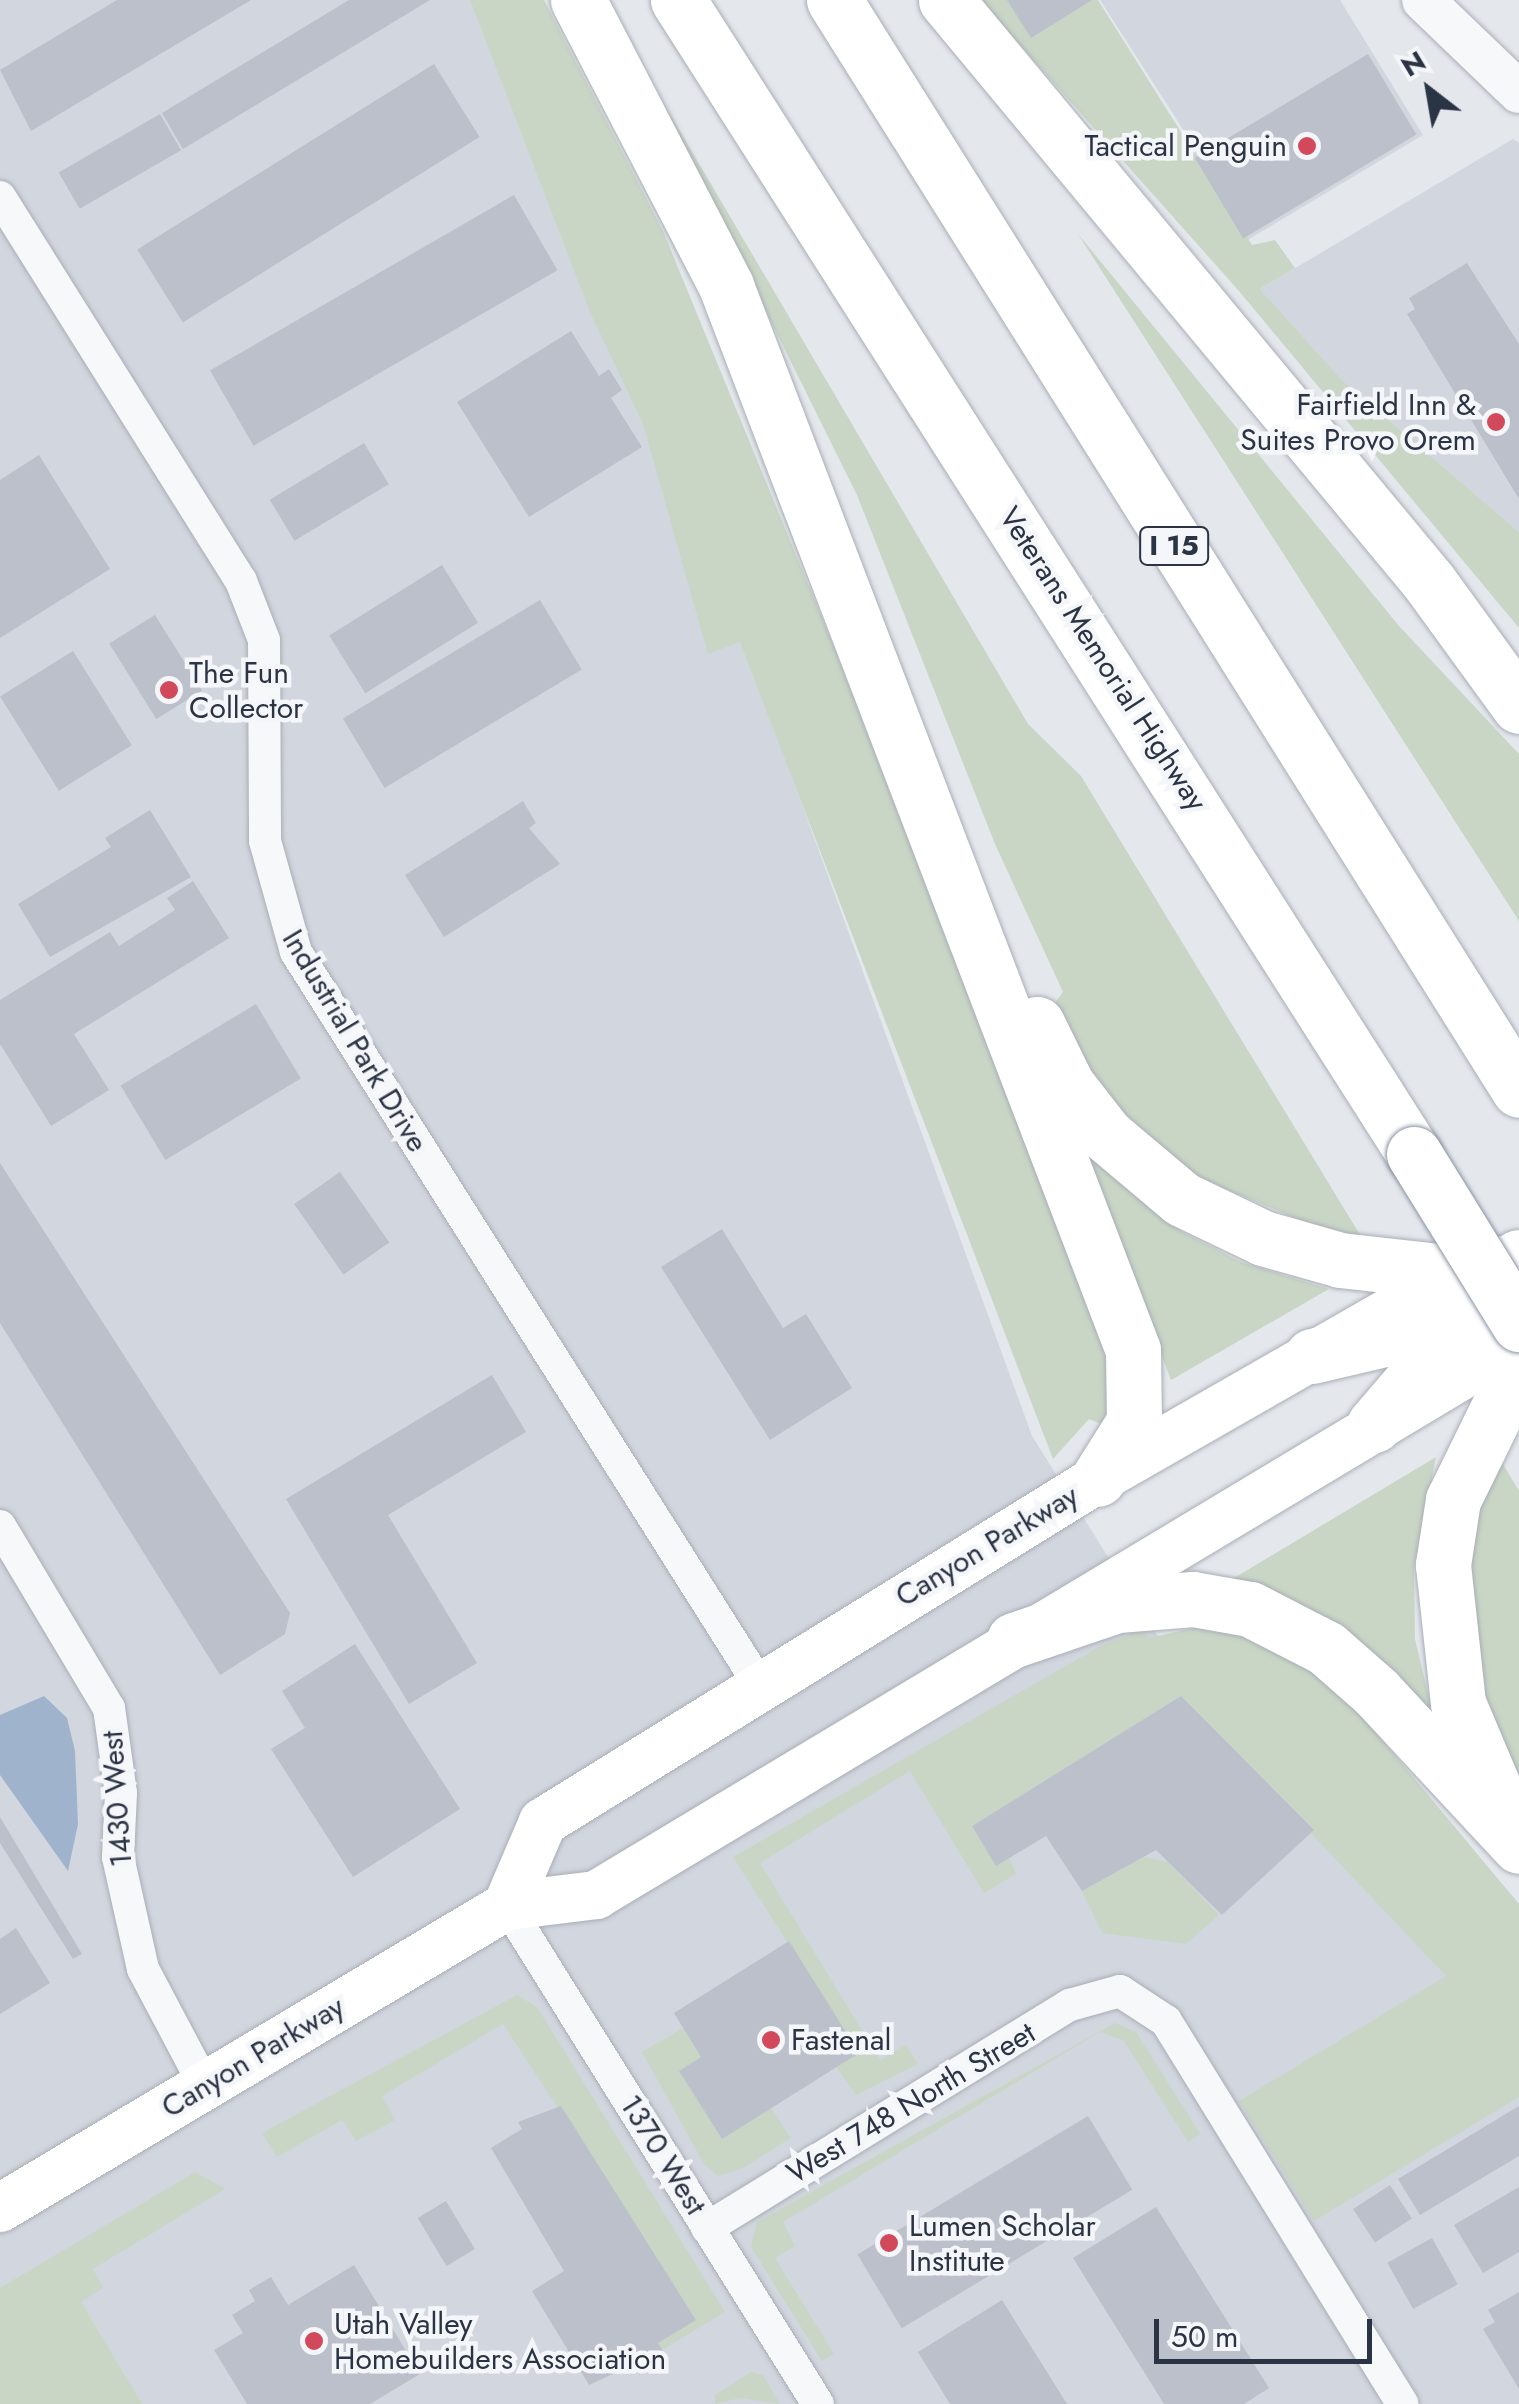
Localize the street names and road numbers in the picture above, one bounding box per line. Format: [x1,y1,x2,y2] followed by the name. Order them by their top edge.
[991,500,1215,818] street label: Veterans Memorial Highway
[1139,523,1209,569] road number: I 15
[274,923,436,1159] street label: Industrial Park Drive
[889,1477,1085,1615] street label: Canyon Parkway
[94,1730,140,1868] street label: 1430 West
[155,1988,351,2126] street label: Canyon Parkway
[780,2015,1042,2191] street label: West 748 North Street
[612,2089,714,2221] street label: 1370 West

